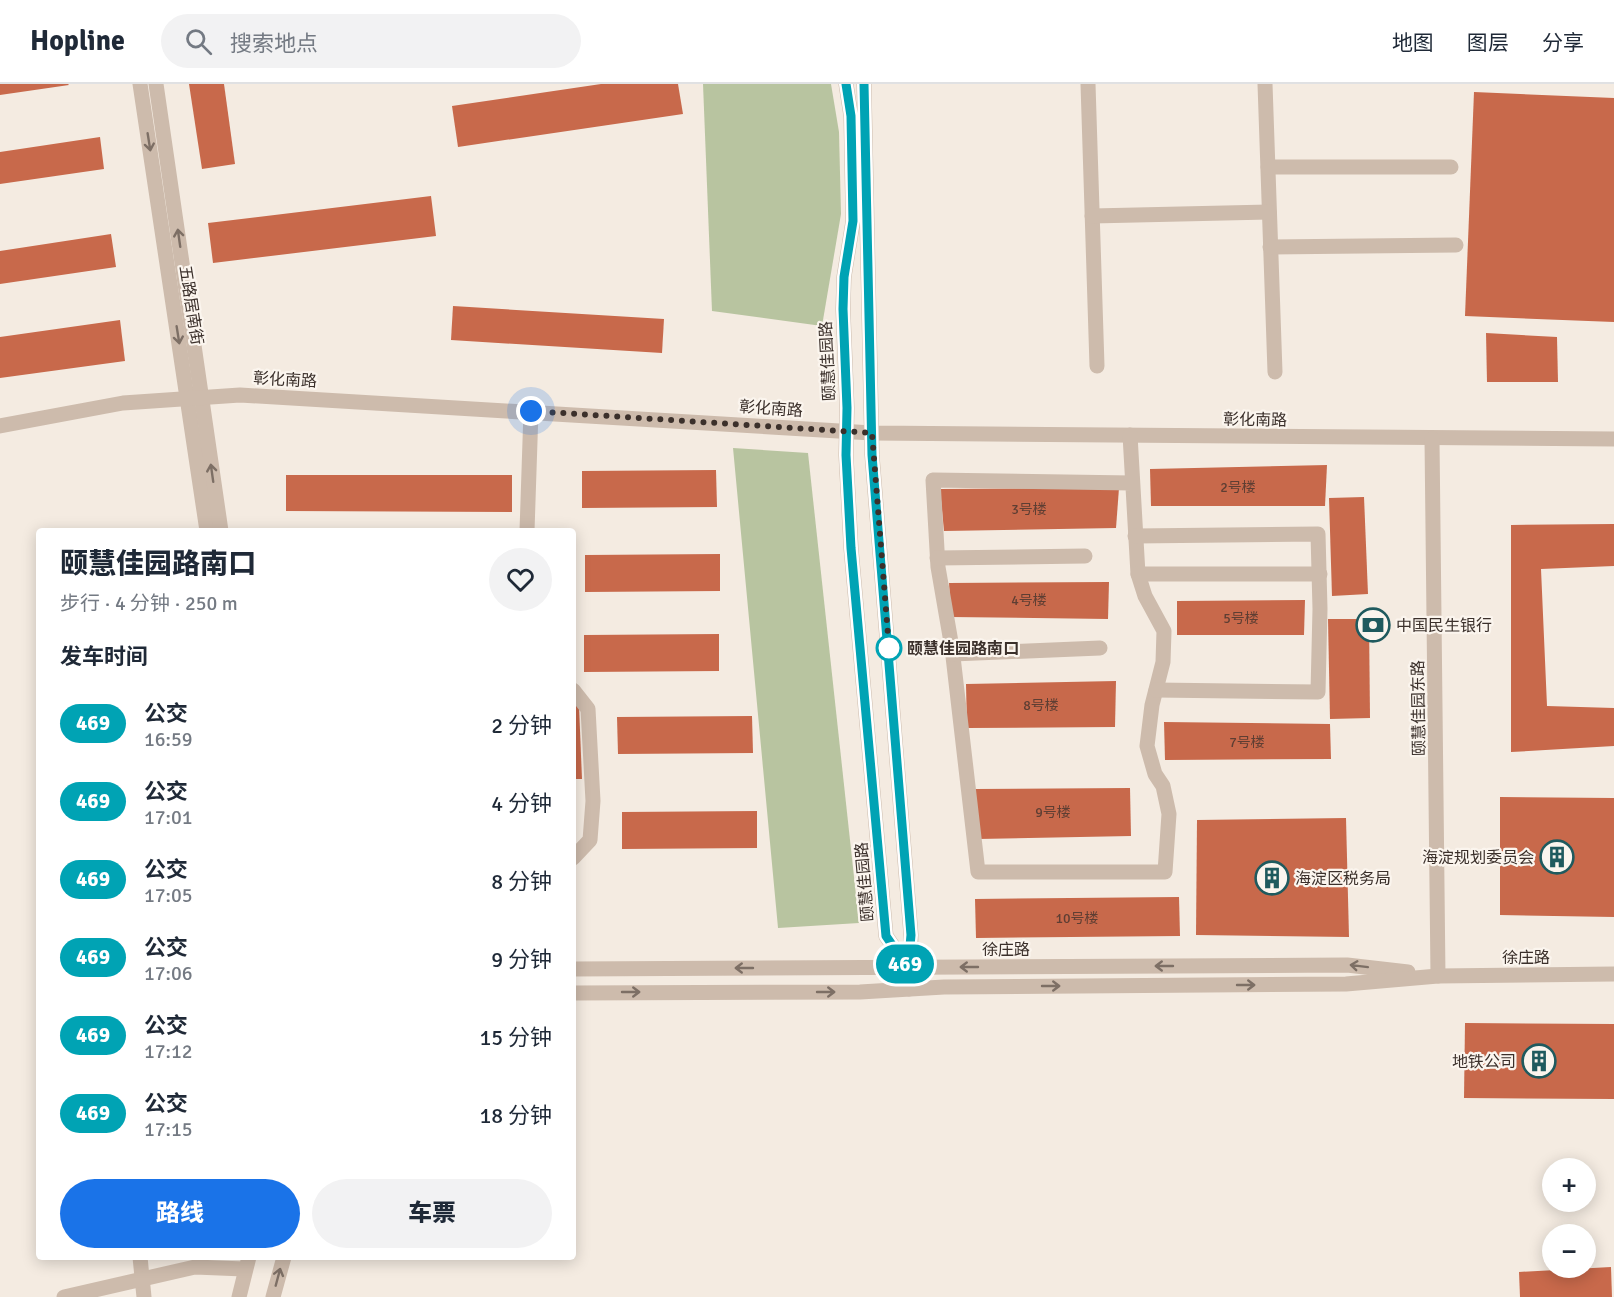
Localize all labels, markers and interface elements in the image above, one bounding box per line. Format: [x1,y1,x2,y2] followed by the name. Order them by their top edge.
[161,14,581,68] search box
[30,24,125,58] text: Hopline
[182,25,215,58] icon: search
[230,30,318,57] text: 搜索地点
[1392,30,1434,56] text: 地图
[1467,30,1509,56] text: 图层
[1542,30,1584,56] text: 分享
[143,131,154,151] one-way arrow
[173,229,184,249] one-way arrow
[175,264,207,346] street label: 五路居南街
[816,320,840,401] street label: 颐慧佳园路
[172,324,183,344] one-way arrow
[252,368,317,392] street label: 彰化南路
[516,396,546,426] your location
[738,397,804,421] street label: 彰化南路
[1223,409,1287,431] street label: 彰化南路
[207,464,218,483] one-way arrow
[1220,479,1256,496] house number: 2号楼
[1011,501,1047,518] house number: 3号楼
[60,547,256,581] text: 颐慧佳园路南口
[489,548,552,611] button: heart
[60,591,238,616] text: 步行 · 4 分钟 · 250 m
[1011,592,1047,609] house number: 4号楼
[1355,607,1391,643] bank icon: 中国民生银行
[1223,610,1259,627] house number: 5号楼
[1396,616,1492,636] place label: 中国民生银行
[876,635,902,661] marker: 颐慧佳园路南口
[907,639,1019,659] place label: 颐慧佳园路南口
[60,643,148,670] text: 发车时间
[1408,660,1430,756] street label: 颐慧佳园东路
[1023,697,1059,714] house number: 8号楼
[144,700,188,727] text: 公交
[76,710,110,736] text: 469
[491,712,552,739] text: 2 分钟
[144,727,193,752] text: 16:59
[1229,734,1265,751] house number: 7号楼
[144,778,188,805] text: 公交
[76,788,110,814] text: 469
[491,790,552,817] text: 4 分钟
[1035,804,1071,821] house number: 9号楼
[144,805,193,830] text: 17:01
[1539,839,1575,875] building icon: 海淀规划委员会
[852,841,878,923] street label: 颐慧佳园路
[1422,848,1534,868] place label: 海淀规划委员会
[144,856,188,883] text: 公交
[1254,860,1290,896] building icon: 海淀区税务局
[76,866,110,892] text: 469
[491,868,552,895] text: 8 分钟
[1295,869,1391,889] place label: 海淀区税务局
[144,883,193,908] text: 17:05
[1055,910,1099,927] house number: 10号楼
[144,934,188,961] text: 公交
[982,940,1030,960] street label: 徐庄路
[76,944,110,970] text: 469
[870,944,940,984] line badge: 469
[491,946,552,973] text: 9 分钟
[1502,948,1550,968] street label: 徐庄路
[888,951,922,977] text: 469
[1155,960,1175,972] one-way arrow
[1350,960,1369,971] one-way arrow
[144,961,193,986] text: 17:06
[960,961,980,973] one-way arrow
[735,962,755,974] one-way arrow
[1236,979,1256,991] one-way arrow
[1041,980,1061,992] one-way arrow
[621,986,641,998] one-way arrow
[816,986,836,998] one-way arrow
[144,1012,188,1039] text: 公交
[76,1022,110,1048] text: 469
[479,1024,552,1051] text: 15 分钟
[144,1039,193,1064] text: 17:12
[1521,1043,1557,1079] building icon: 地铁公司
[1452,1052,1516,1072] place label: 地铁公司
[144,1090,188,1117] text: 公交
[76,1100,110,1126] text: 469
[479,1102,552,1129] text: 18 分钟
[144,1117,193,1142] text: 17:15
[1542,1158,1596,1278] map controls
[1542,1158,1596,1212] button: +
[60,1179,300,1248] button: 路线
[312,1179,552,1248] button: 车票
[1542,1224,1596,1278] button: −
[273,1268,284,1287] one-way arrow

